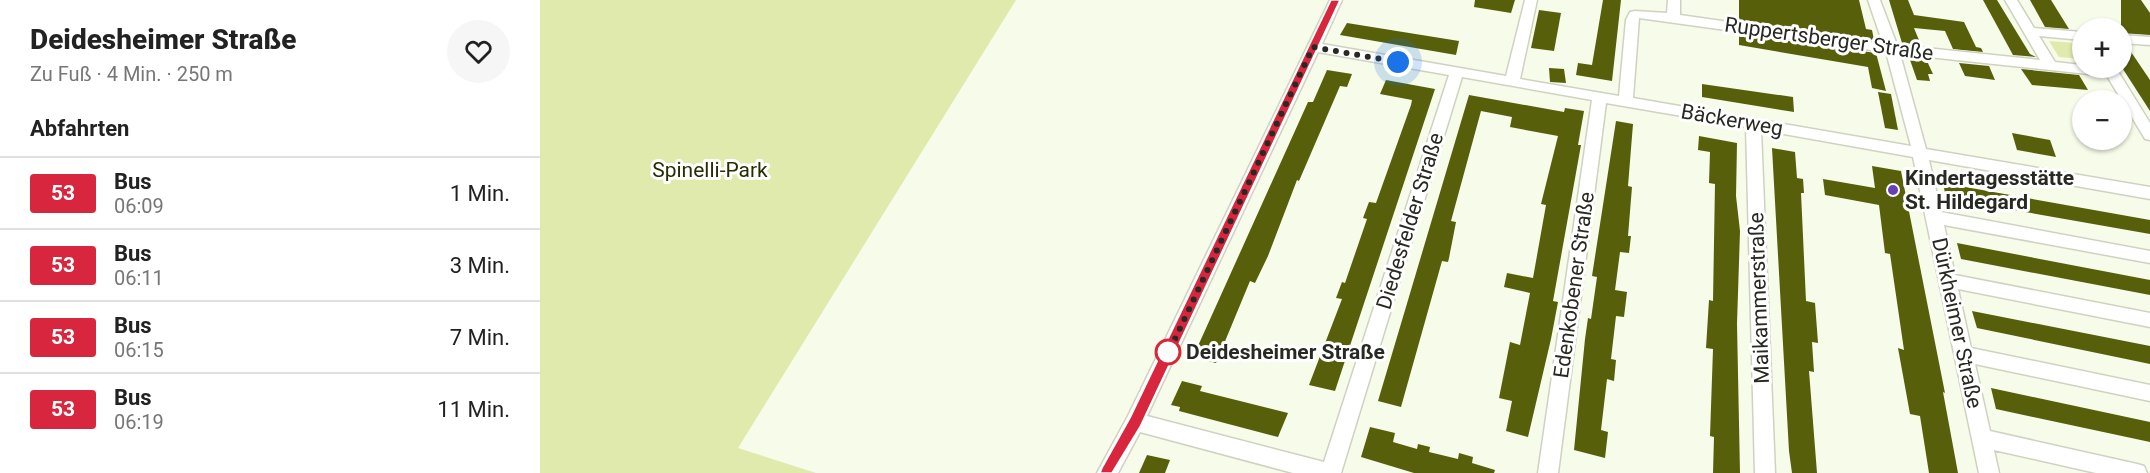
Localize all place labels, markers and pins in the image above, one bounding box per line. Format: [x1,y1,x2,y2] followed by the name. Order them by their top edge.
[1905,166,2074,214] place label: Kindertagesstätte St. Hildegard
[1886,183,1900,197] marker: Kindertagesstätte St. Hildegard
[1155,339,1181,365] marker: Deidesheimer Straße
[1186,340,1385,364] place label: Deidesheimer Straße

